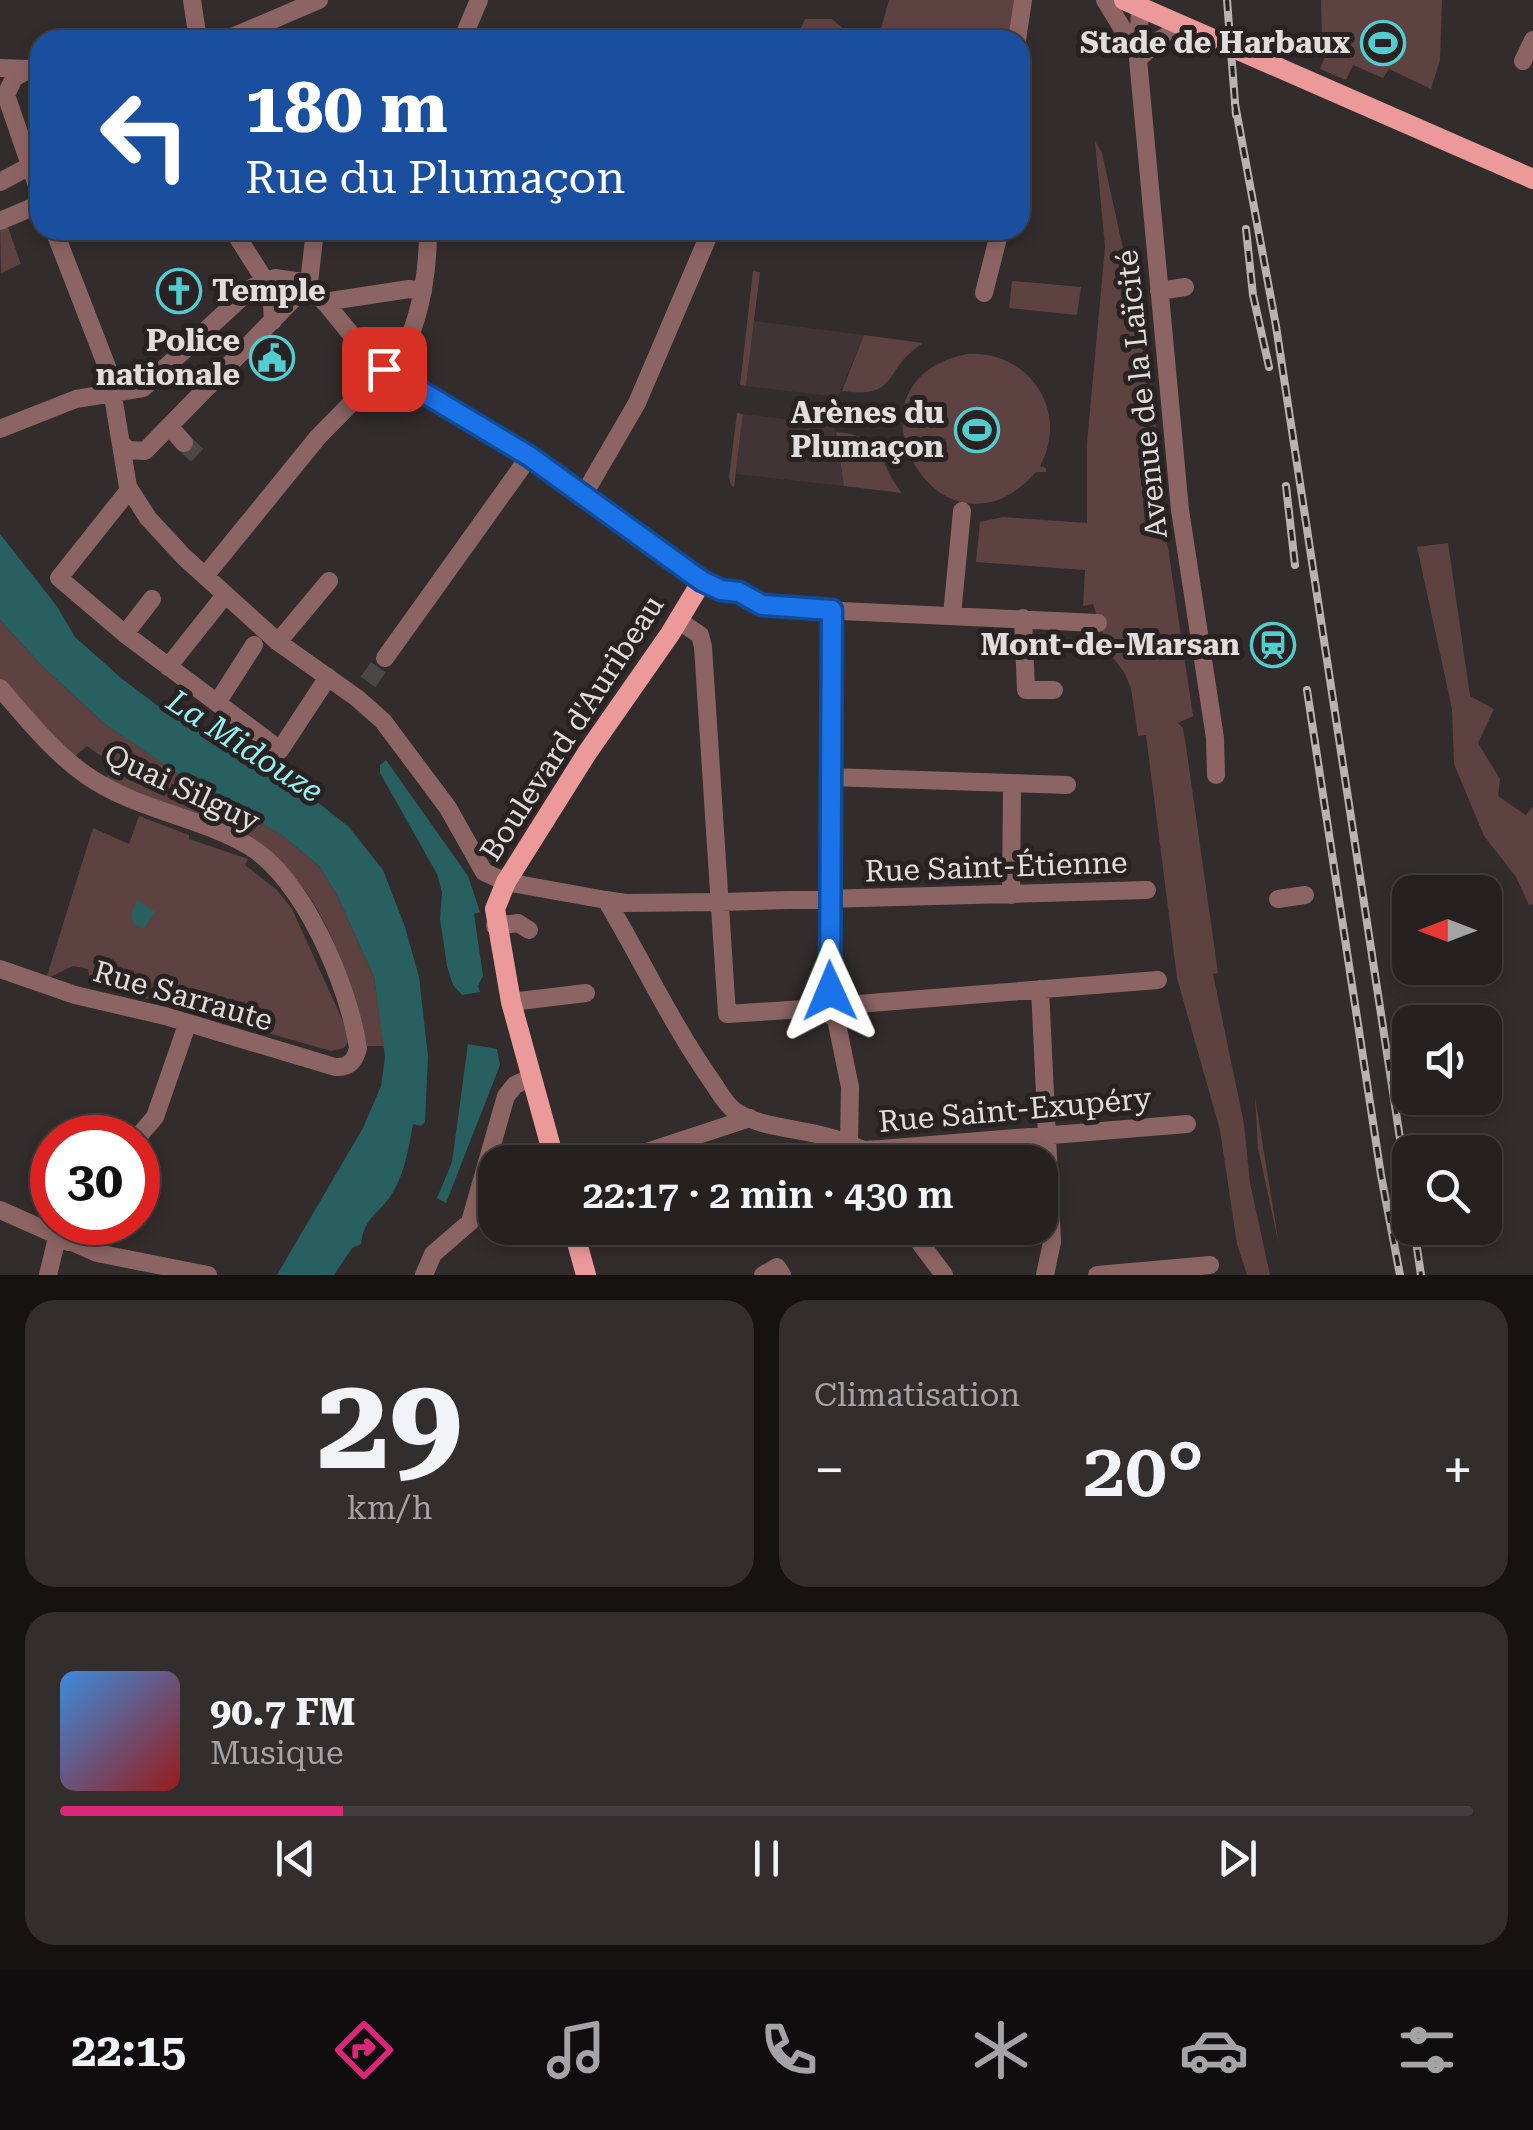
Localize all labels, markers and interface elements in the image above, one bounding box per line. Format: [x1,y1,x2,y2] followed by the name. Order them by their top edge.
[1360,20,1406,66] sports icon: Stade de Harbaux
[1080,25,1350,60] place label: Stade de Harbaux
[245,67,448,149] text: 180 m
[80,70,210,200] icon: left
[245,151,625,204] text: Rue du Plumaçon
[1109,248,1174,540] street label: Avenue de la Laïcité
[156,268,202,314] church icon: Temple
[212,273,326,308] place label: Temple
[96,323,240,392] place label: Police nationale
[342,327,427,412] pin
[249,335,295,381] public building icon: Police nationale
[357,342,412,397] icon: arrive
[790,395,944,464] place label: Arènes du Plumaçon
[954,407,1000,453] sports icon: Arènes du Plumaçon
[473,588,671,867] street label: Boulevard d'Auribeau
[1250,622,1296,668] station icon: Mont-de-Marsan
[980,627,1240,662] place label: Mont-de-Marsan
[159,681,330,810] water label: La Midouze
[99,736,266,839] street label: Quai Silguy
[864,843,1128,889] street label: Rue Saint-Étienne
[1392,875,1502,985] north arrow
[1392,875,1502,1245] map controls
[778,939,882,1043] position arrow
[90,953,277,1038] street label: Rue Sarraute
[1392,1005,1502,1115] button: sound
[877,1080,1153,1139] street label: Rue Saint-Exupéry
[30,1115,160,1245] speed limit sign: 30
[1392,1135,1502,1245] button: search
[583,1173,954,1217] text: 22:17 · 2 min · 430 m
[317,1347,462,1500] text: 29
[814,1376,1020,1414] text: Climatisation
[1083,1426,1204,1514] text: 20°
[814,1438,845,1502] text: −
[1442,1438,1473,1502] text: +
[347,1489,432,1527] text: km/h
[210,1690,356,1734] text: 90.7 FM
[210,1734,344,1772] text: Musique
[268,1831,323,1886] icon: previous
[739,1831,794,1886] icon: pause
[1210,1831,1265,1886] icon: next
[329,2015,399,2085] icon: directions
[541,2015,611,2085] icon: music
[754,2015,824,2085] icon: phone
[966,2015,1036,2085] icon: climate
[1179,2015,1249,2085] icon: car
[1392,2015,1462,2085] icon: filters
[71,2024,186,2077] text: 22:15

